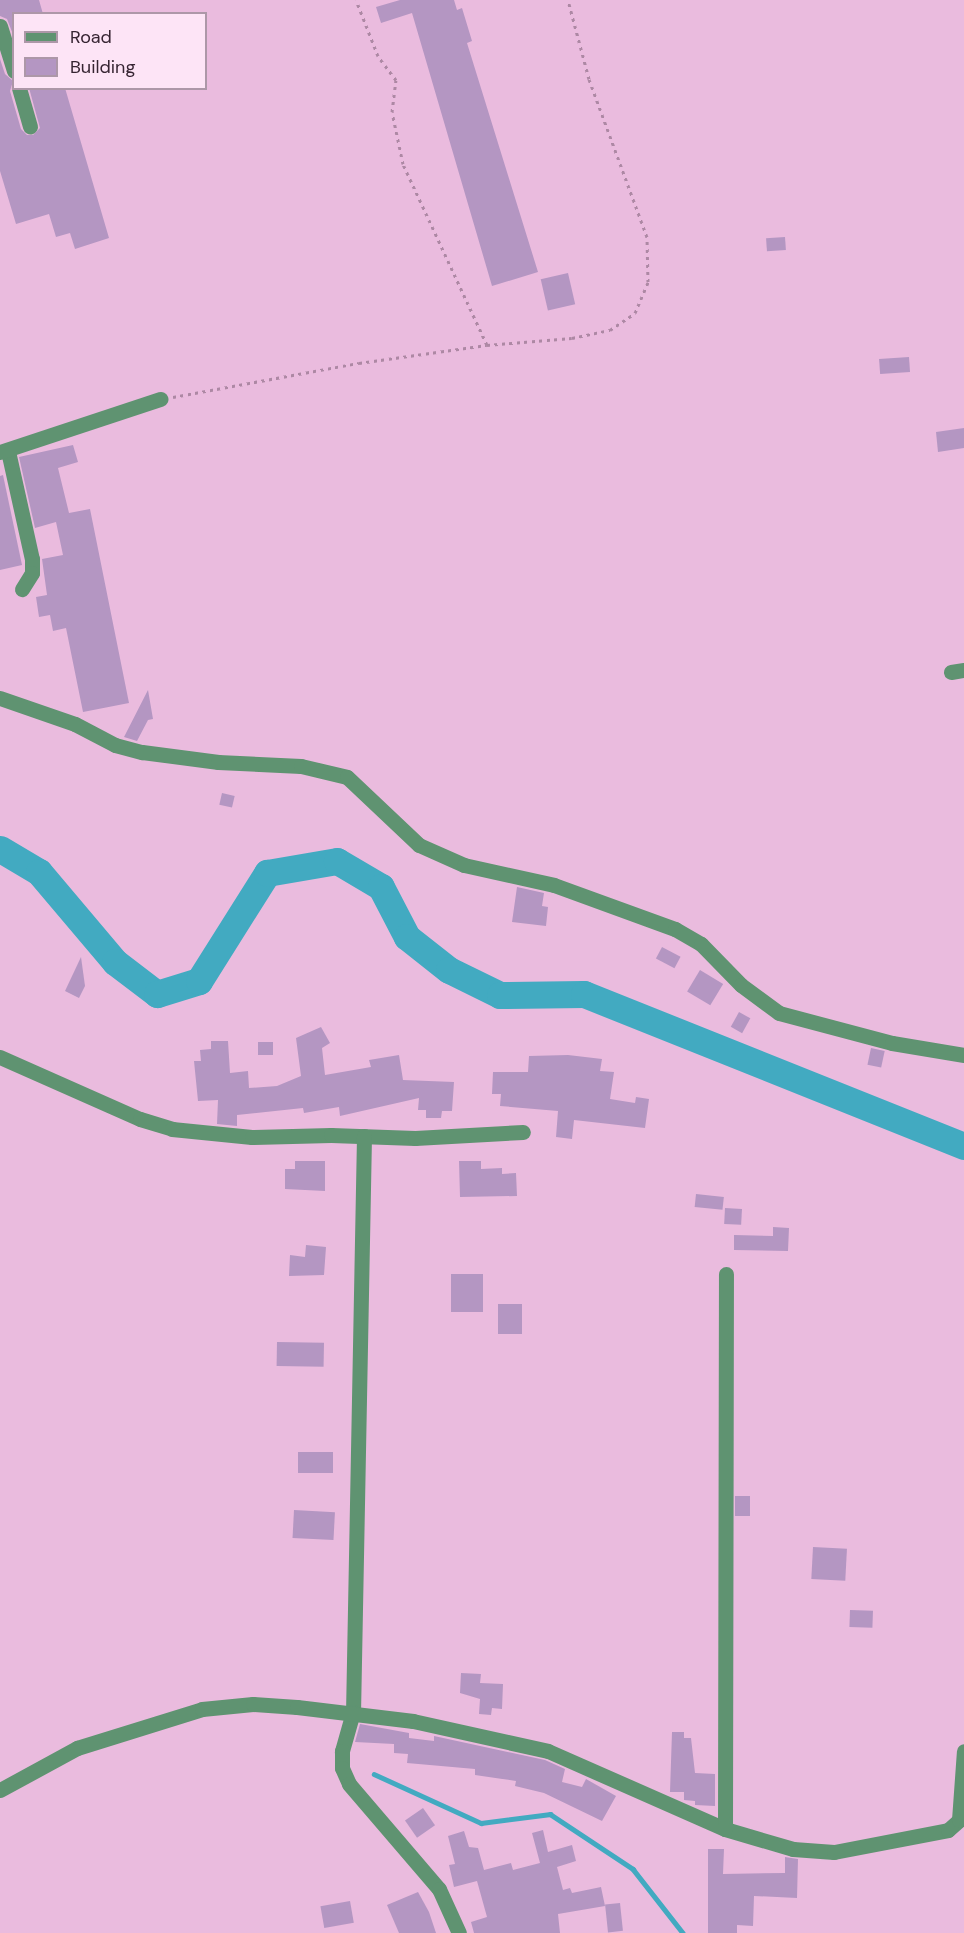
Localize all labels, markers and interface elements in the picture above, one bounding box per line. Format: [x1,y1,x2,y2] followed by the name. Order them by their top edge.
[12,12,207,90] legend
[70,25,112,49] text: Road
[70,55,135,79] text: Building

